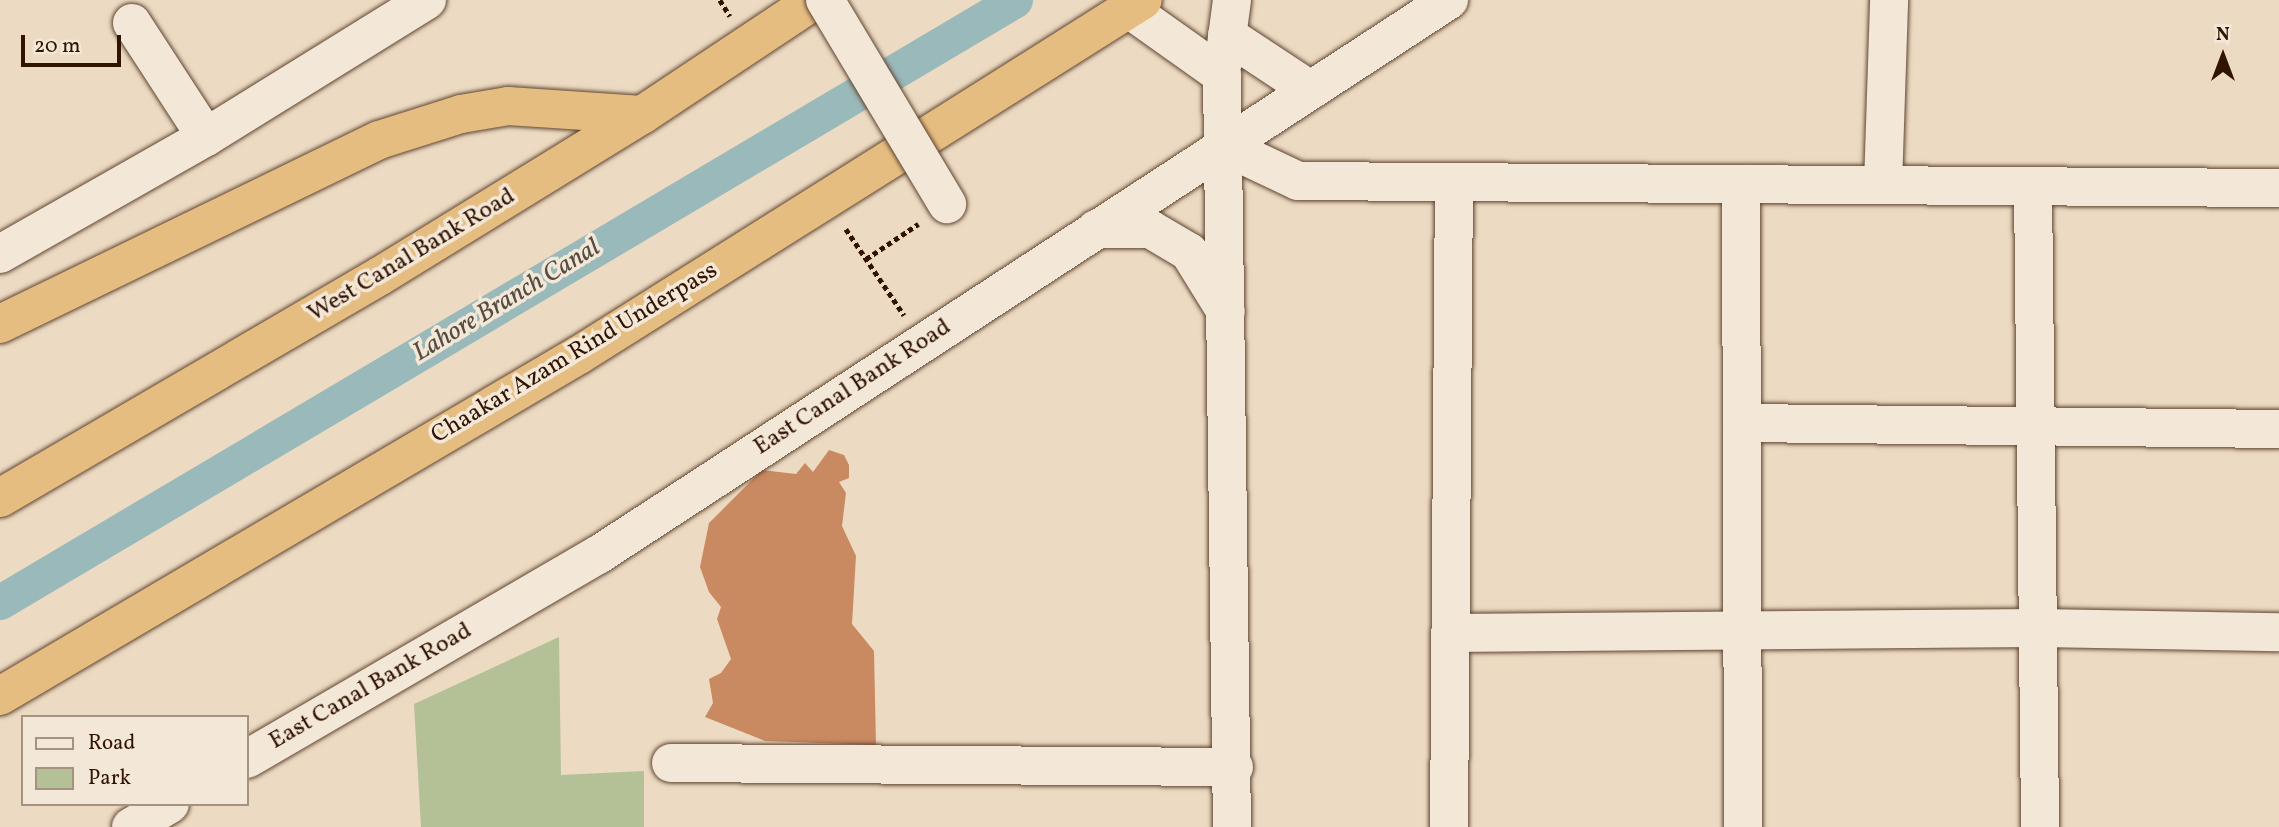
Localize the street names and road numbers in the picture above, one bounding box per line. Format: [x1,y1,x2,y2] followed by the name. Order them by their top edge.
[303,183,521,329] street label: West Canal Bank Road
[427,257,723,451] street label: Chaakar Azam Rind Underpass
[749,314,957,462] street label: East Canal Bank Road
[265,617,477,757] street label: East Canal Bank Road

